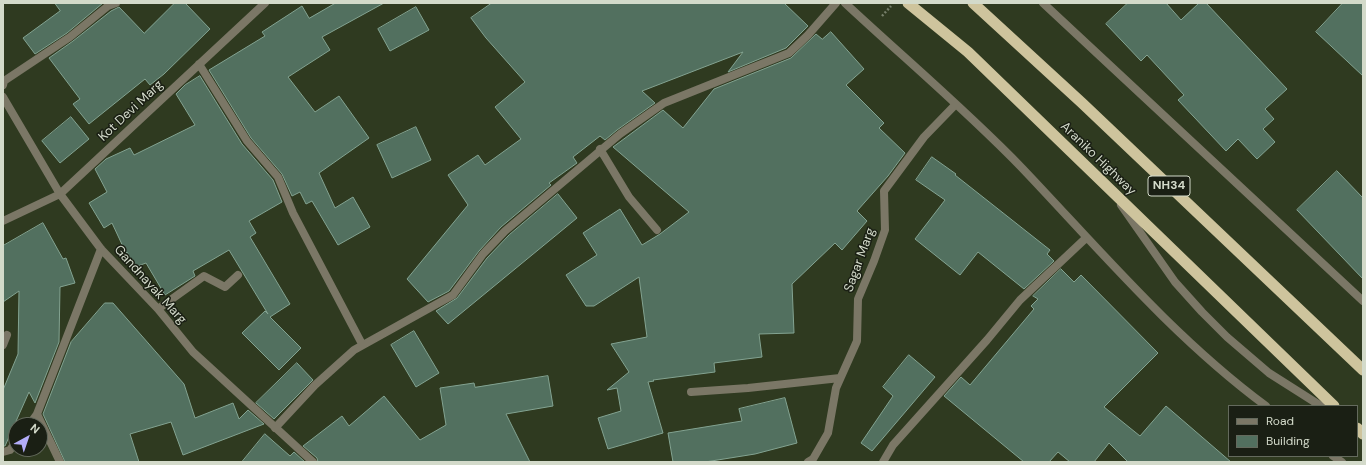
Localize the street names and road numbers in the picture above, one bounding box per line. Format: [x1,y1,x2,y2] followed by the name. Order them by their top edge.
[95,77,167,145] street label: Kot Devi Marg
[1057,119,1139,199] street label: Araniko Highway
[1148,176,1190,196] road number: NH34
[841,226,879,294] street label: Sagar Marg
[111,242,189,328] street label: Gandnayak Marg

